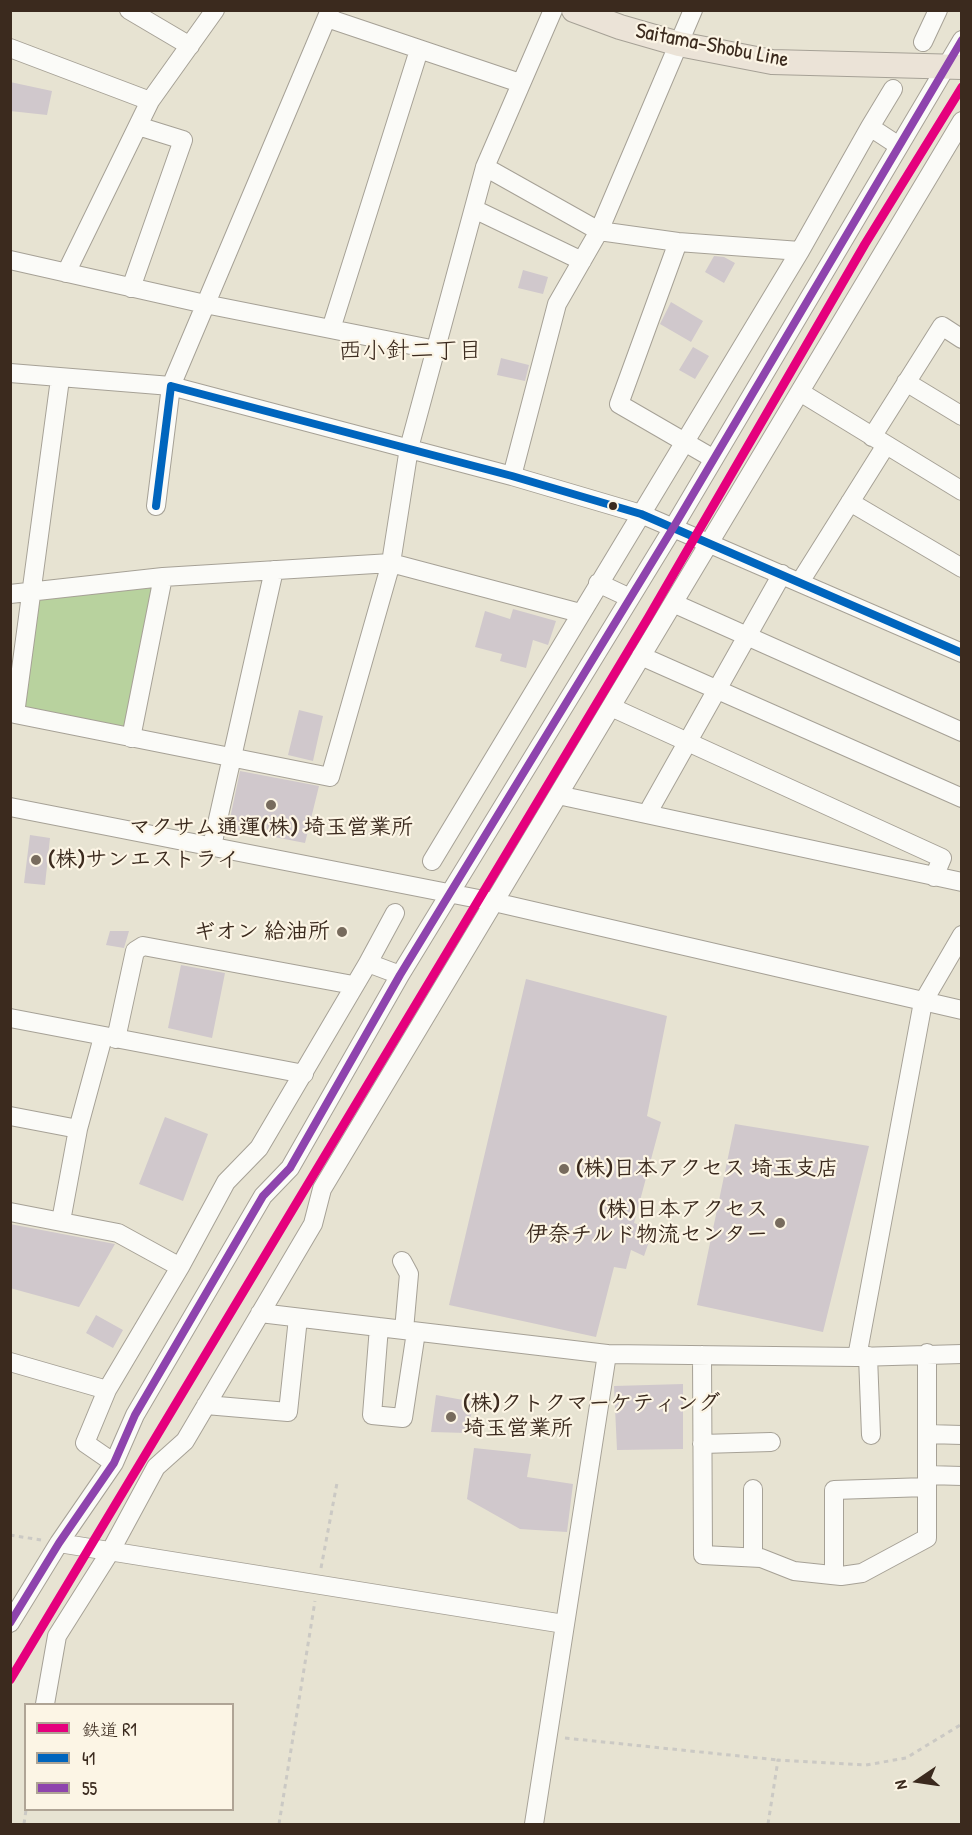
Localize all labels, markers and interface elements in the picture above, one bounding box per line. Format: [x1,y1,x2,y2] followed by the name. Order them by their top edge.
[633,18,791,74] street label: Saitama-Shobu Line
[338,338,482,366] district label: 西小針二丁目
[607,500,619,512] unlabelled marker
[264,798,278,812] marker: マクサム通運(株) 埼玉営業所
[129,815,413,841] place label: マクサム通運(株) 埼玉営業所
[48,847,239,873] place label: (株)サンエストライ
[29,853,43,867] marker: (株)サンエストライ
[193,919,330,945] place label: ギオン 給油所
[335,925,349,939] marker: ギオン 給油所
[576,1156,838,1182] place label: (株)日本アクセス 埼玉支店
[557,1162,571,1176] marker: (株)日本アクセス 埼玉支店
[526,1197,768,1248] place label: (株)日本アクセス 伊奈チルド物流センター
[773,1216,787,1230] marker: (株)日本アクセス 伊奈チルド物流センター
[463,1391,720,1442] place label: (株)クトクマーケティング 埼玉営業所
[444,1410,458,1424] marker: (株)クトクマーケティング 埼玉営業所
[24,1703,234,1811] legend
[82,1717,137,1742] text: 鉄道 R1
[82,1746,95,1771] text: 41
[888,1751,948,1811] north arrow
[82,1776,97,1801] text: 55
[889,1778,912,1792] text: N

